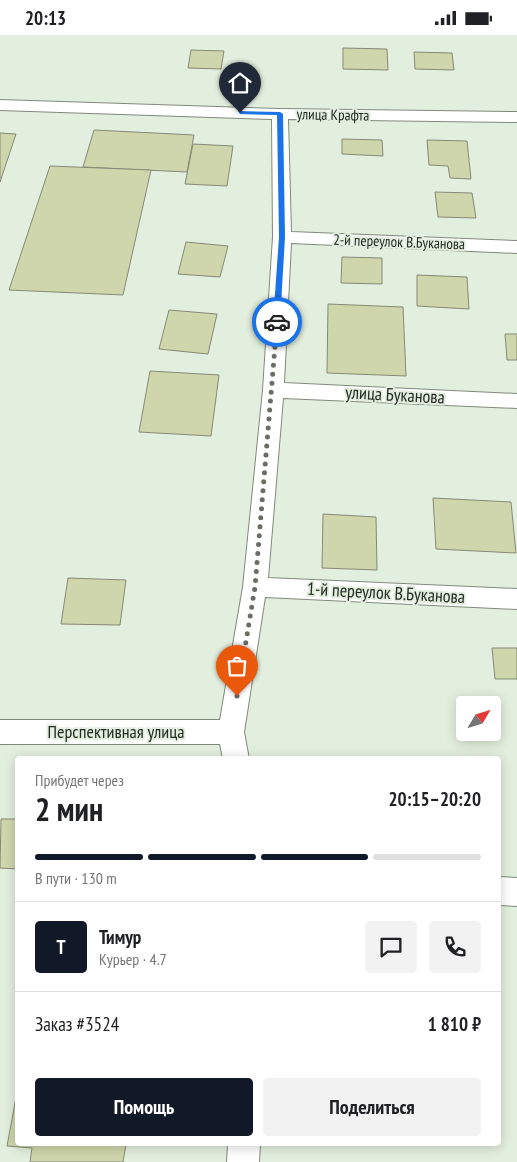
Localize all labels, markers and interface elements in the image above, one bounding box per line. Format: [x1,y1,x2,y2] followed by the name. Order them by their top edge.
[25,6,66,30] text: 20:13
[219,62,261,113] pin
[226,69,254,97] icon: home
[296,104,370,125] street label: улица Крафта
[333,230,465,253] street label: 2-й переулок В.Буканова
[252,297,302,347] courier
[263,308,291,336] icon: car
[345,380,445,409] street label: улица Буканова
[306,577,466,608] street label: 1-й переулок В.Буканова
[216,645,258,696] pin
[223,652,251,680] icon: bag
[456,696,501,741] north arrow
[456,696,501,741] map controls
[48,720,184,743] street label: Перспективная улица
[35,770,124,790] text: Прибудет через
[388,787,481,811] text: 20:15–20:20
[35,788,103,830] text: 2 мин
[35,868,117,888] text: В пути · 130 m
[365,921,417,973] button: chat
[429,921,481,973] button: phone
[99,925,141,949] text: Тимур
[56,935,66,959] text: Т
[99,949,167,969] text: Курьер · 4.7
[35,1012,119,1036] text: Заказ #3524
[428,1012,481,1036] text: 1 810 ₽
[35,1078,253,1136] button: Помощь
[263,1078,481,1136] button: Поделиться

